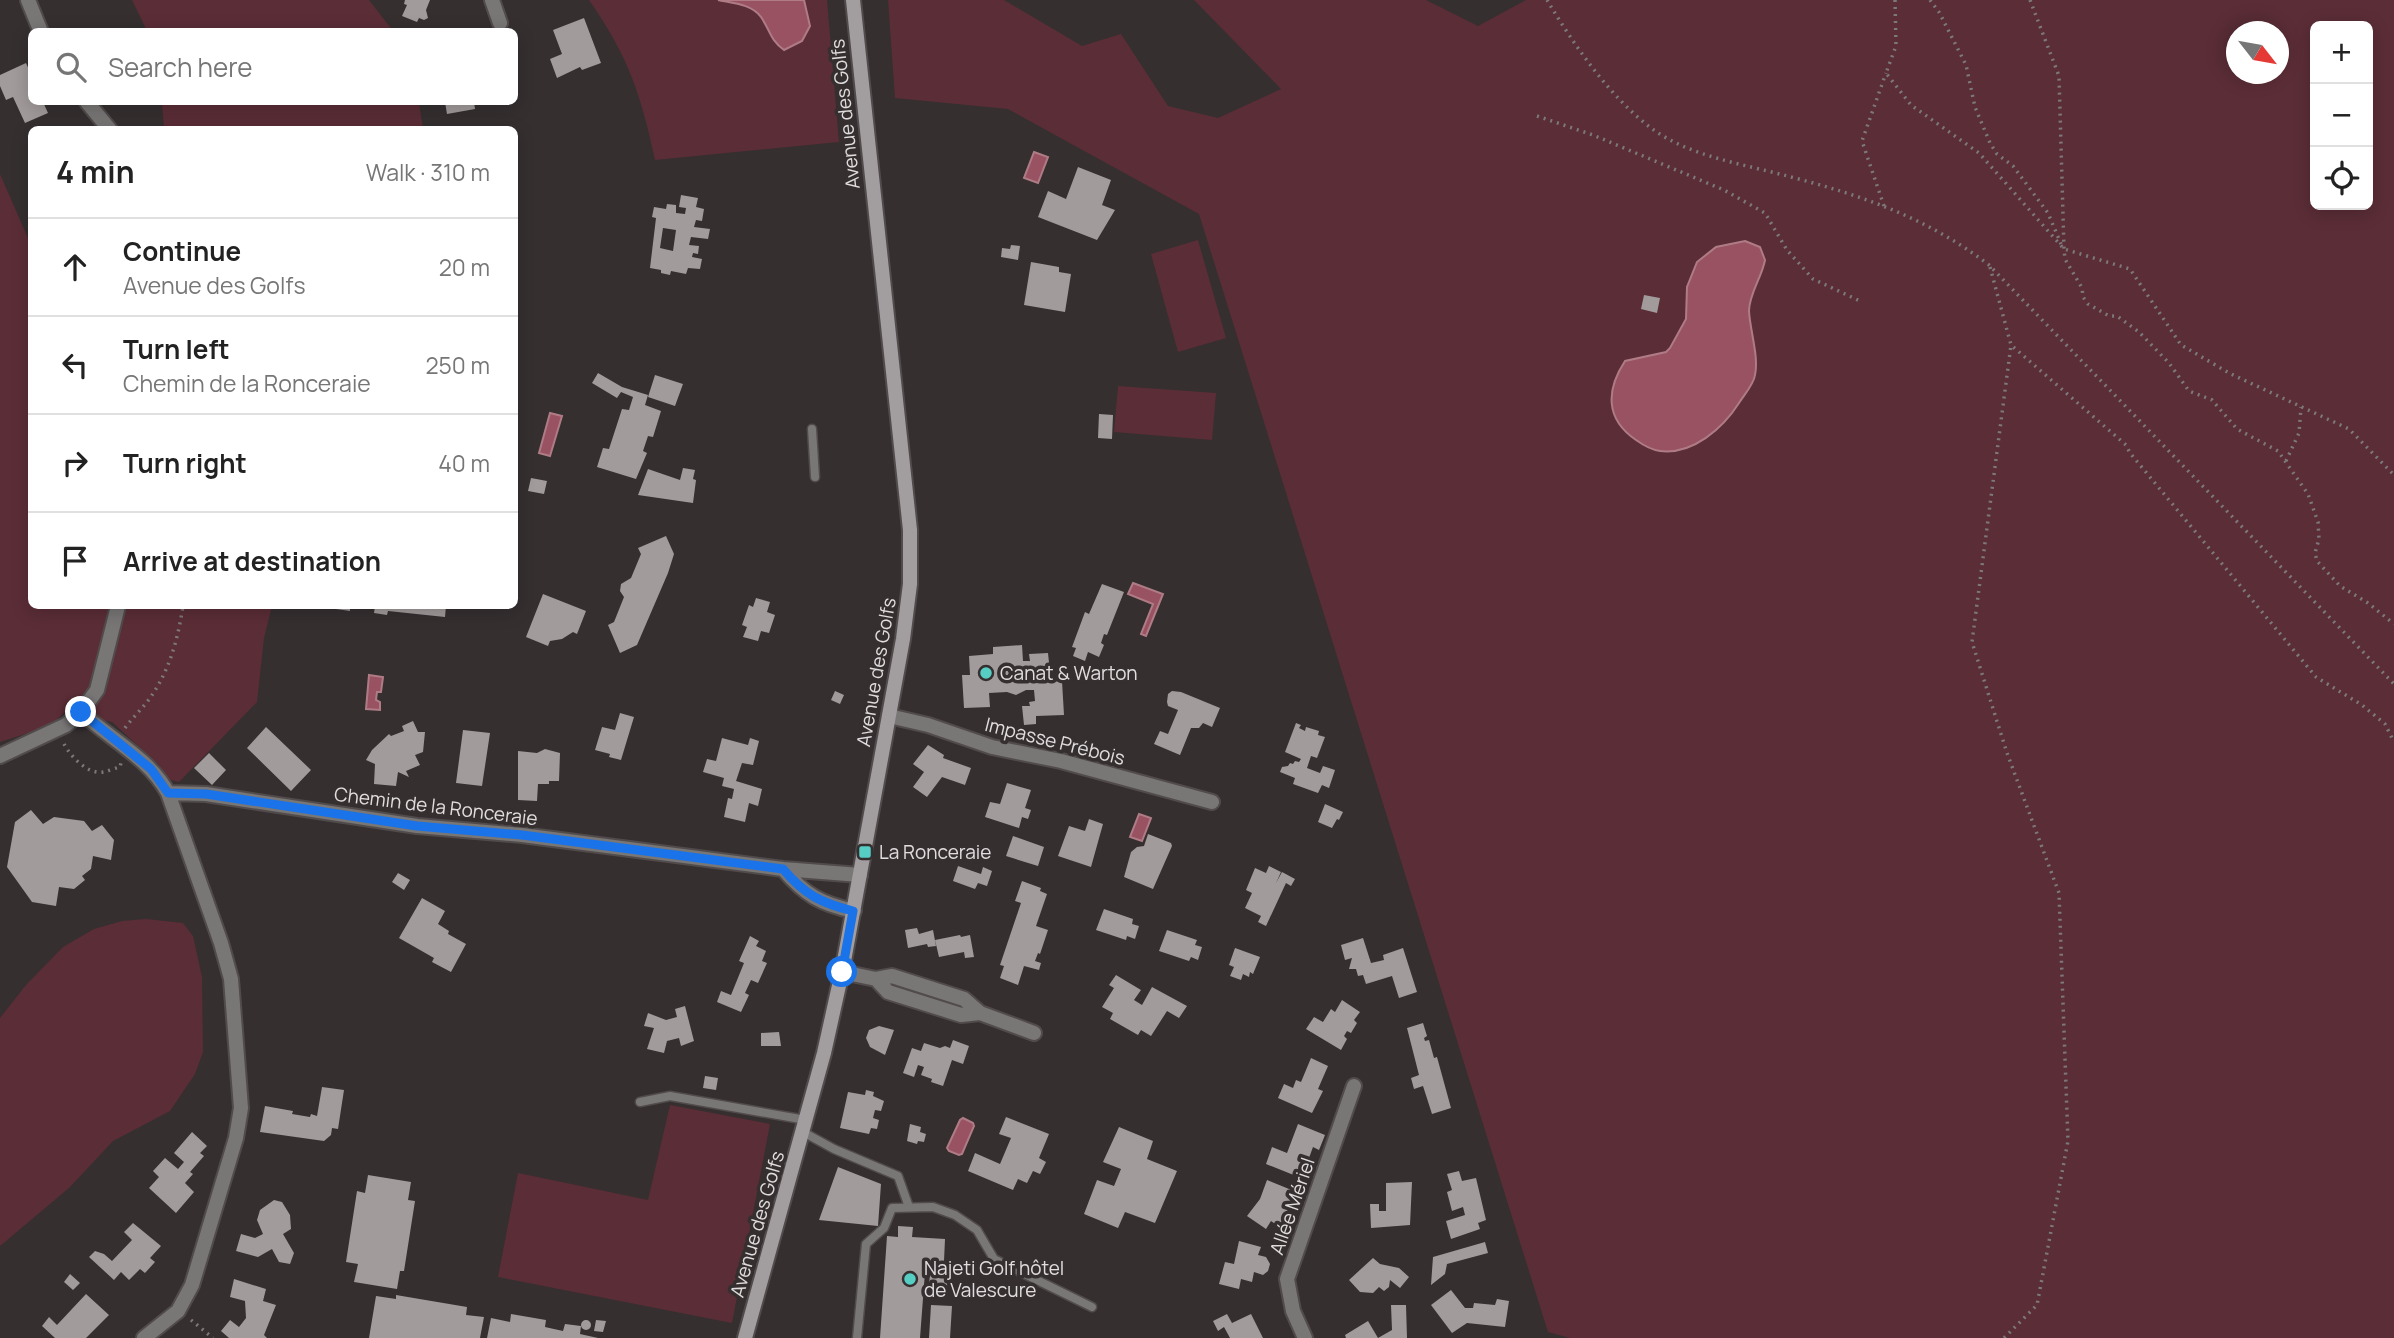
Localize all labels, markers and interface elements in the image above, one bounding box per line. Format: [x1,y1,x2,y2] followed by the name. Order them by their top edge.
[2226,21,2289,84] north arrow
[2310,21,2373,210] map controls
[2310,21,2373,84] button: +
[28,28,518,105] search box
[824,38,866,190] street label: Avenue des Golfs
[52,48,90,86] icon: search
[108,49,253,85] text: Search here
[2310,84,2373,147] button: −
[2310,147,2373,210] button: locate
[56,151,134,192] text: 4 min
[366,156,490,188] text: Walk · 310 m
[123,233,241,269] text: Continue
[56,248,94,286] icon: ahead
[439,251,490,283] text: 20 m
[123,269,306,301] text: Avenue des Golfs
[123,331,230,367] text: Turn left
[56,346,94,384] icon: left
[425,349,490,381] text: 250 m
[123,367,371,399] text: Chemin de la Ronceraie
[56,444,94,482] icon: right
[123,445,247,481] text: Turn right
[438,447,490,479] text: 40 m
[56,542,94,580] icon: arrive
[123,543,381,579] text: Arrive at destination
[850,595,902,748] street label: Avenue des Golfs
[1000,660,1138,686] place label: Canat & Warton
[978,665,994,681] marker: Canat & Warton
[65,696,96,727] route end
[982,711,1128,771] street label: Impasse Prébois
[333,781,539,831] street label: Chemin de la Ronceraie
[879,839,991,865] place label: La Ronceraie
[857,844,873,860] marker: La Ronceraie
[826,956,857,987] route start
[724,1148,790,1300] street label: Avenue des Golfs
[1263,1154,1321,1258] street label: Allée Mériel
[924,1255,1064,1303] place label: Najeti Golf hôtel de Valescure
[902,1271,918,1287] marker: Najeti Golf hôtel de Valescure

